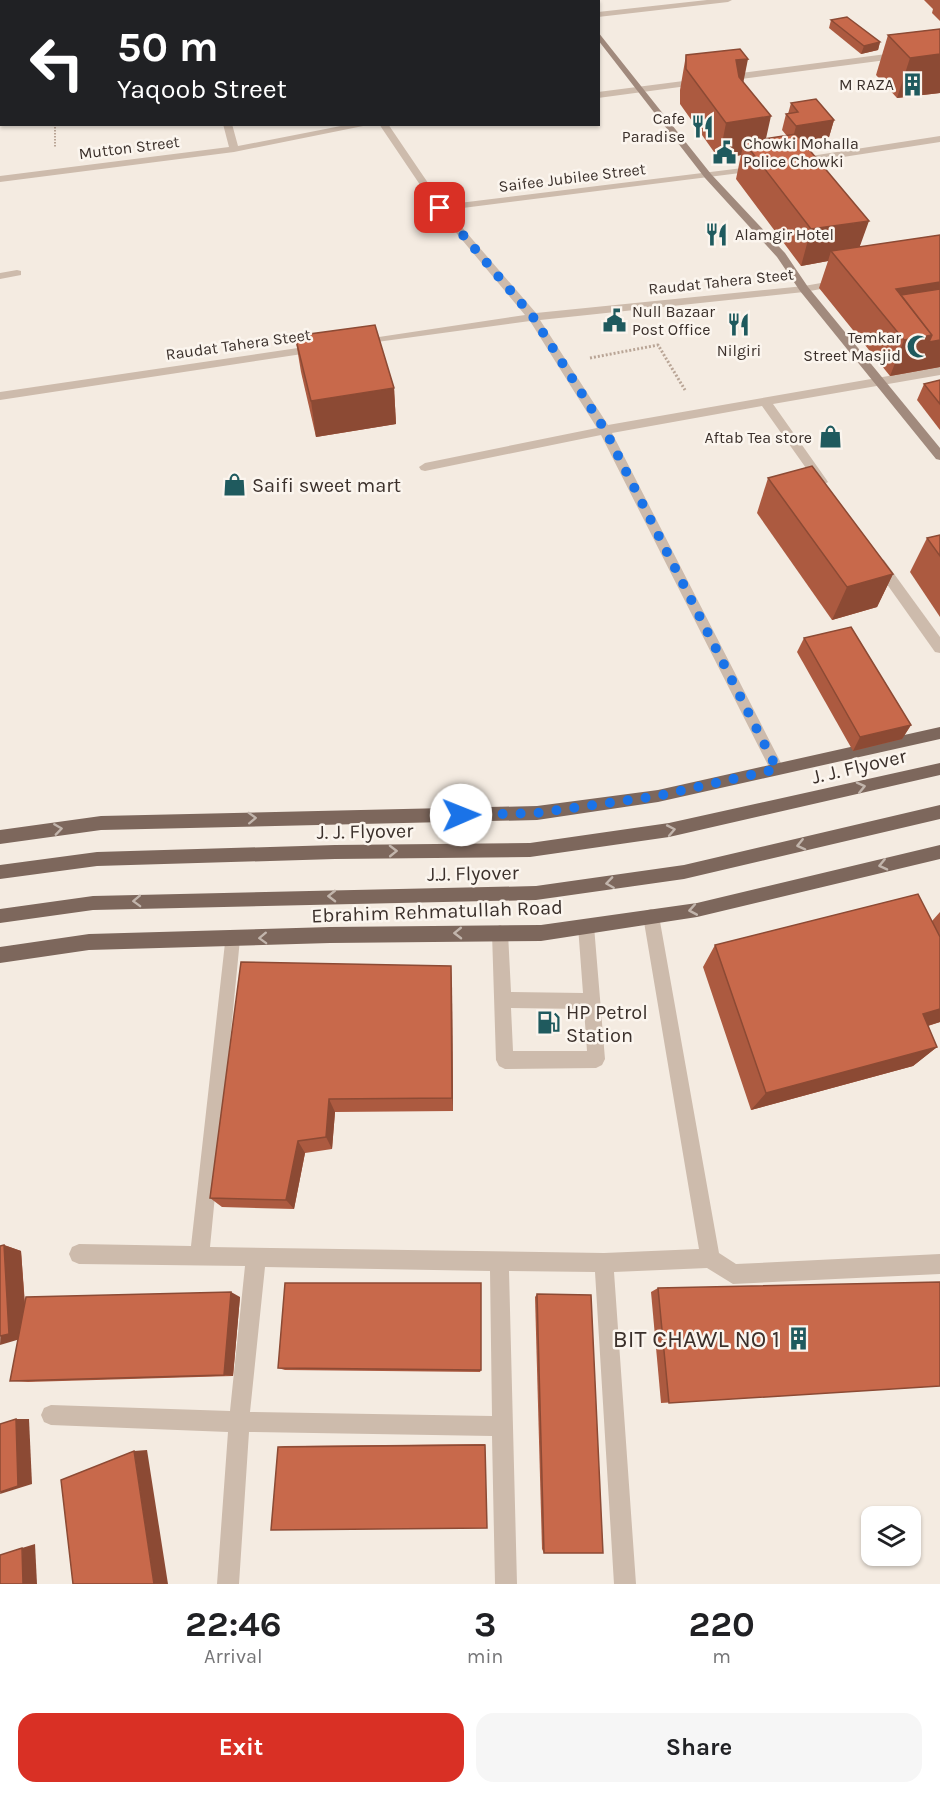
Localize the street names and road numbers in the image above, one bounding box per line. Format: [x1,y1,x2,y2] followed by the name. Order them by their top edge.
[78,132,181,163] street label: Mutton Street
[497,159,647,196] street label: Saifee Jubilee Street
[647,264,795,299] street label: Raudat Tahera Steet
[164,325,312,364] street label: Raudat Tahera Steet
[809,744,910,789] street label: J. J. Flyover
[316,819,414,844] street label: J. J. Flyover
[427,861,520,886] street label: J.J. Flyover
[311,896,563,927] street label: Ebrahim Rehmatullah Road

